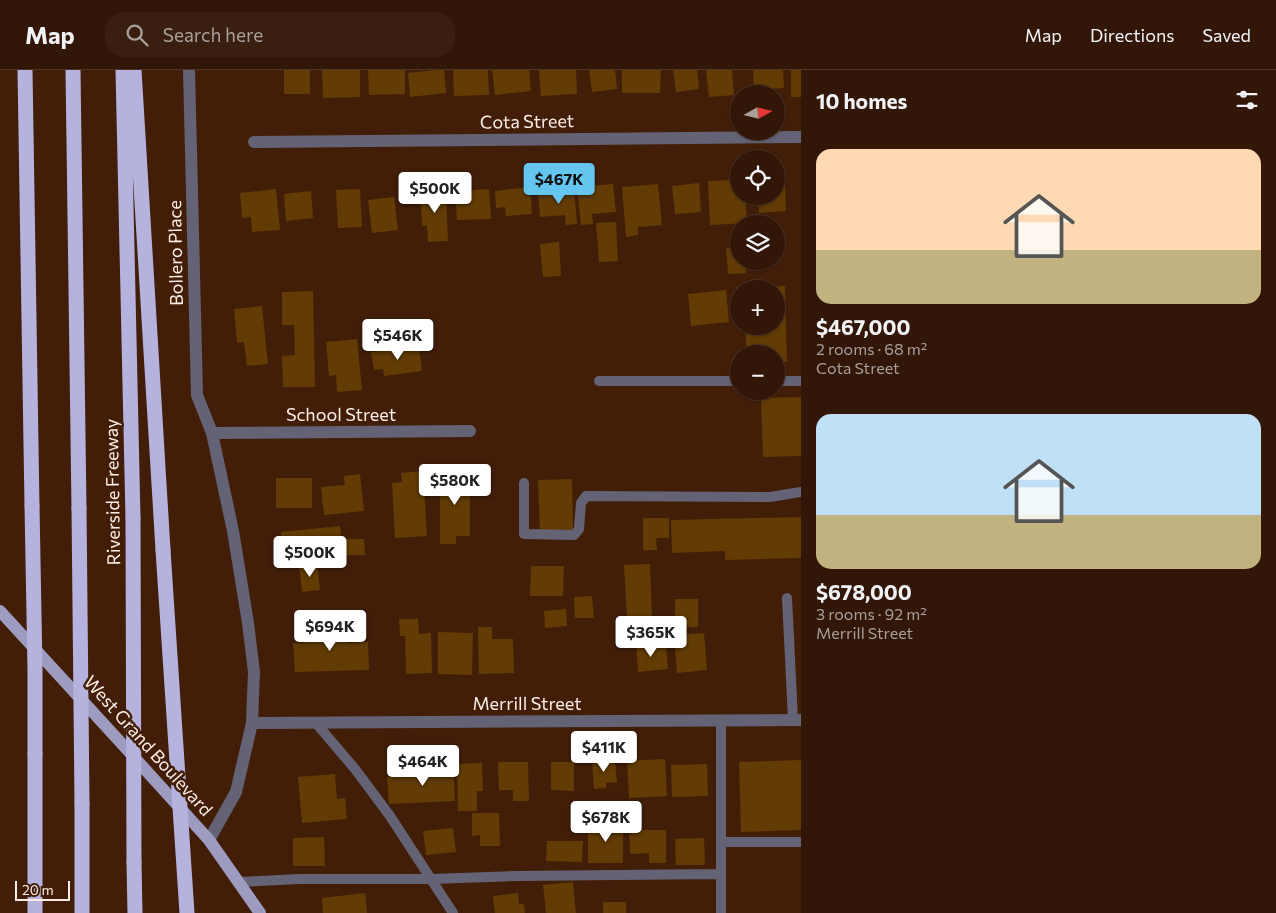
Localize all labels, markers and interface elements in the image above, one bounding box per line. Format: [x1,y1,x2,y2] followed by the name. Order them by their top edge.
[105,12,455,57] search box
[25,20,75,49] text: Map
[123,21,151,49] icon: search
[163,23,263,46] text: Search here
[1025,24,1062,46] text: Map
[1090,24,1174,46] text: Directions
[1202,24,1251,46] text: Saved
[730,85,785,140] north arrow
[730,85,785,400] map controls
[1233,86,1261,114] icon: filters
[816,88,907,113] text: 10 homes
[480,109,574,133] street label: Cota Street
[730,150,785,205] button: locate
[524,162,594,205] pin: $467K
[535,169,583,188] text: $467K
[400,172,470,214] pin: $500K
[410,178,460,197] text: $500K
[994,181,1084,271] icon: home
[163,200,187,306] street label: Bollero Place
[730,215,785,270] button: layers
[730,280,785,335] button: +
[816,314,910,339] text: $467,000
[363,318,433,361] pin: $546K
[373,325,423,344] text: $546K
[816,339,927,358] text: 2 rooms · 68 m²
[730,345,785,400] button: −
[816,358,900,377] text: Cota Street
[286,403,396,425] street label: School Street
[100,419,124,565] street label: Riverside Freeway
[994,446,1084,536] icon: home
[420,464,490,506] pin: $580K
[430,470,480,489] text: $580K
[275,536,345,578] pin: $500K
[285,542,335,561] text: $500K
[816,579,912,604] text: $678,000
[816,604,927,623] text: 3 rooms · 92 m²
[295,610,365,652] pin: $694K
[305,616,355,635] text: $694K
[616,616,686,658] pin: $365K
[627,622,675,641] text: $365K
[816,623,913,642] text: Merrill Street
[80,671,218,820] street label: West Grand Boulevard
[472,692,582,714] street label: Merrill Street
[569,730,639,773] pin: $411K
[582,737,626,756] text: $411K
[388,744,458,787] pin: $464K
[398,751,448,770] text: $464K
[571,800,641,843] pin: $678K
[582,807,630,826] text: $678K
[15,878,70,901] scale bar
[22,881,54,898] text: 20 m

